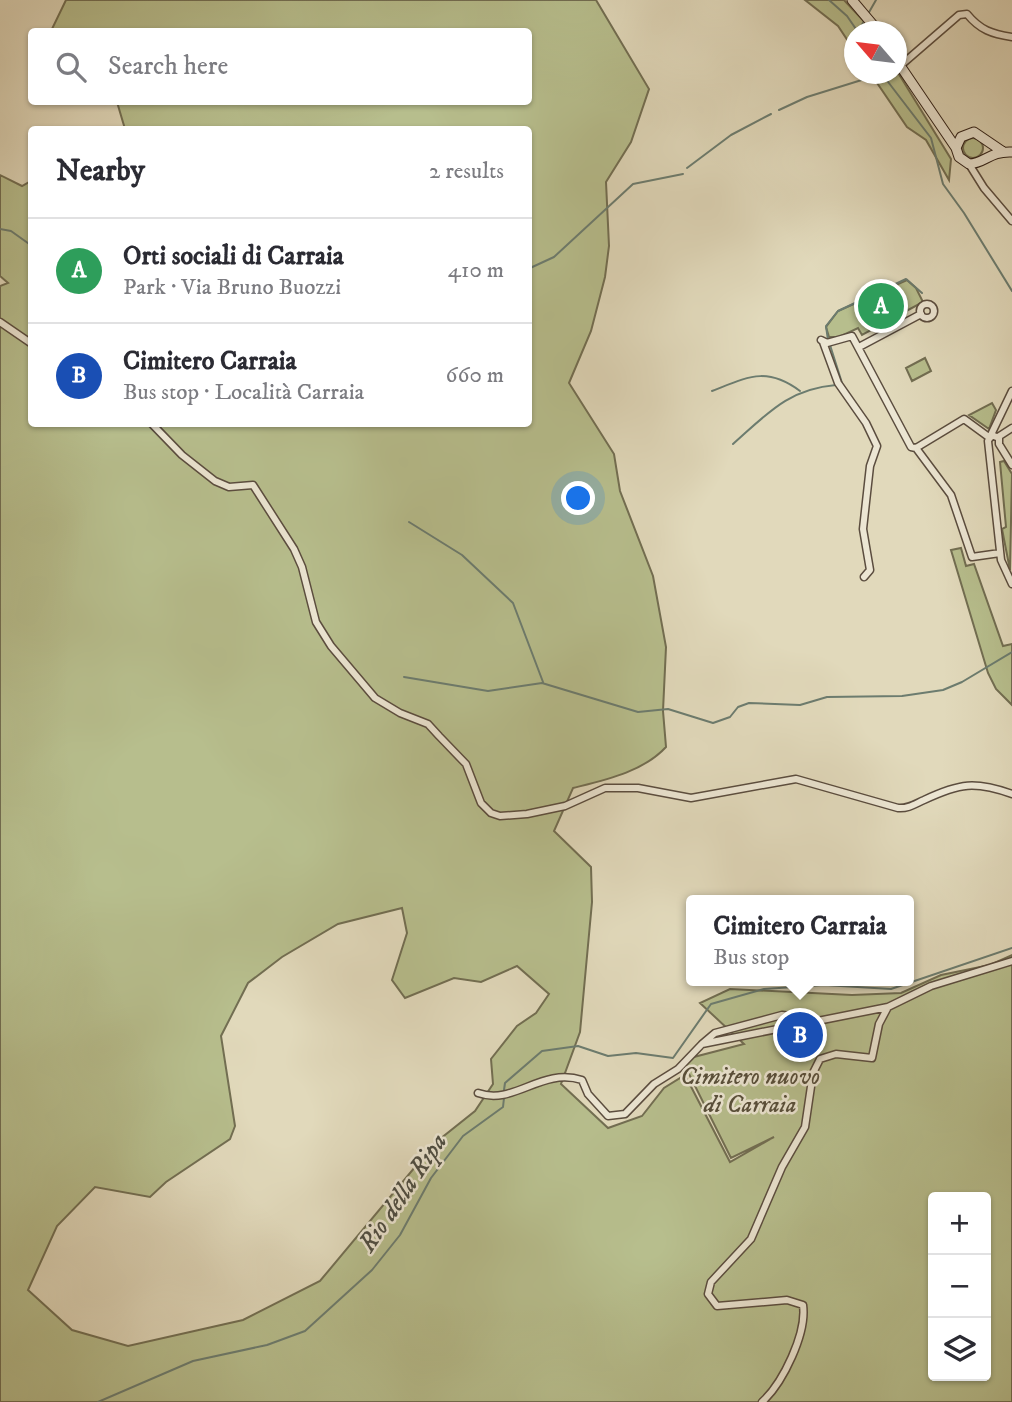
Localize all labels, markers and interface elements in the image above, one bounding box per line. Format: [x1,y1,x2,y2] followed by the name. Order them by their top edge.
[844,21,907,84] north arrow
[28,28,532,105] search box
[52,48,90,86] icon: search
[108,50,228,83] text: Search here
[56,153,145,190] text: Nearby
[429,157,504,186] text: 2 results
[123,240,344,273] text: Orti sociali di Carraia
[72,256,86,285] text: A
[448,256,504,285] text: 410 m
[123,273,341,302] text: Park · Via Bruno Buozzi
[858,280,904,332] pin: A
[123,345,296,378] text: Cimitero Carraia
[72,361,86,390] text: B
[445,361,504,390] text: 660 m
[123,378,364,407] text: Bus stop · Località Carraia
[561,481,595,515] your location
[686,895,914,986] popup
[713,910,887,943] text: Cimitero Carraia
[713,943,789,972] text: Bus stop
[777,1009,823,1061] pin: B
[680,1062,820,1120] park label: Cimitero nuovo di Carraia
[351,1127,455,1260] water label: Rio della Ripa
[928,1192,991,1381] map controls
[928,1192,991,1255] button: +
[928,1255,991,1318] button: −
[928,1318,991,1381] button: layers

